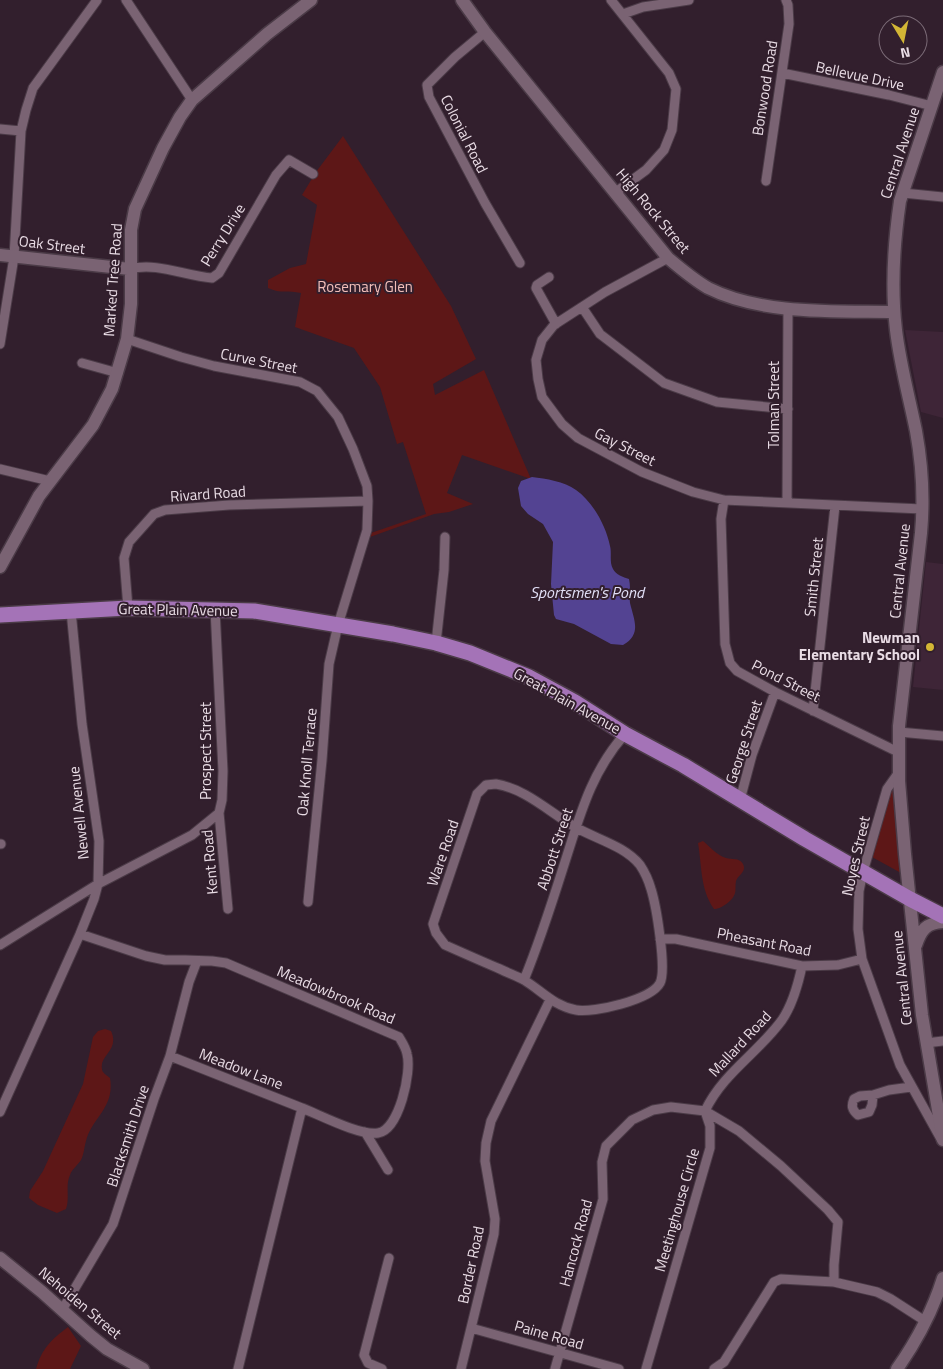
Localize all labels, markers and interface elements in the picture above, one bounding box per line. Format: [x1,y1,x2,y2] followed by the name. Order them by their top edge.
[878,15,928,65] north arrow
[746,39,783,137] street label: Bonwood Road
[899,42,912,64] text: N
[814,55,907,96] street label: Bellevue Drive
[435,90,494,177] street label: Colonial Road
[874,104,925,202] street label: Central Avenue
[611,163,696,259] street label: High Rock Street
[194,199,251,271] street label: Perry Drive
[97,222,128,337] street label: Marked Tree Road
[18,229,87,260] street label: Oak Street
[317,275,413,298] park label: Rosemary Glen
[219,342,300,379] street label: Curve Street
[762,360,785,449] street label: Tolman Street
[591,421,660,472] street label: Gay Street
[169,479,247,508] street label: Rivard Road
[883,522,916,620] street label: Central Avenue
[798,536,829,618] street label: Smith Street
[530,580,646,604] water label: Sportsmen's Pond
[118,597,238,622] street label: Great Plain Avenue
[799,626,920,666] place label: Newman Elementary School
[924,641,936,653] marker: Newman Elementary School
[748,653,825,708] street label: Pond Street
[509,662,625,740] street label: Great Plain Avenue
[719,696,768,787] street label: George Street
[194,701,217,800] street label: Prospect Street
[290,707,323,817] street label: Oak Knoll Terrace
[62,765,95,861] street label: Newell Avenue
[530,804,579,893] street label: Abbott Street
[835,813,876,898] street label: Noyes Street
[420,816,465,889] street label: Ware Road
[195,829,224,895] street label: Kent Road
[715,921,813,962] street label: Pheasant Road
[885,929,918,1027] street label: Central Avenue
[273,959,399,1030] street label: Meadowbrook Road
[703,1005,776,1082] street label: Mallard Road
[196,1042,287,1095] street label: Meadow Lane
[100,1082,155,1190] street label: Blacksmith Drive
[648,1145,705,1274] street label: Meetinghouse Circle
[553,1197,598,1289] street label: Hancock Road
[451,1224,490,1306] street label: Border Road
[34,1261,128,1345] street label: Nehoiden Street
[512,1314,586,1355] street label: Paine Road

